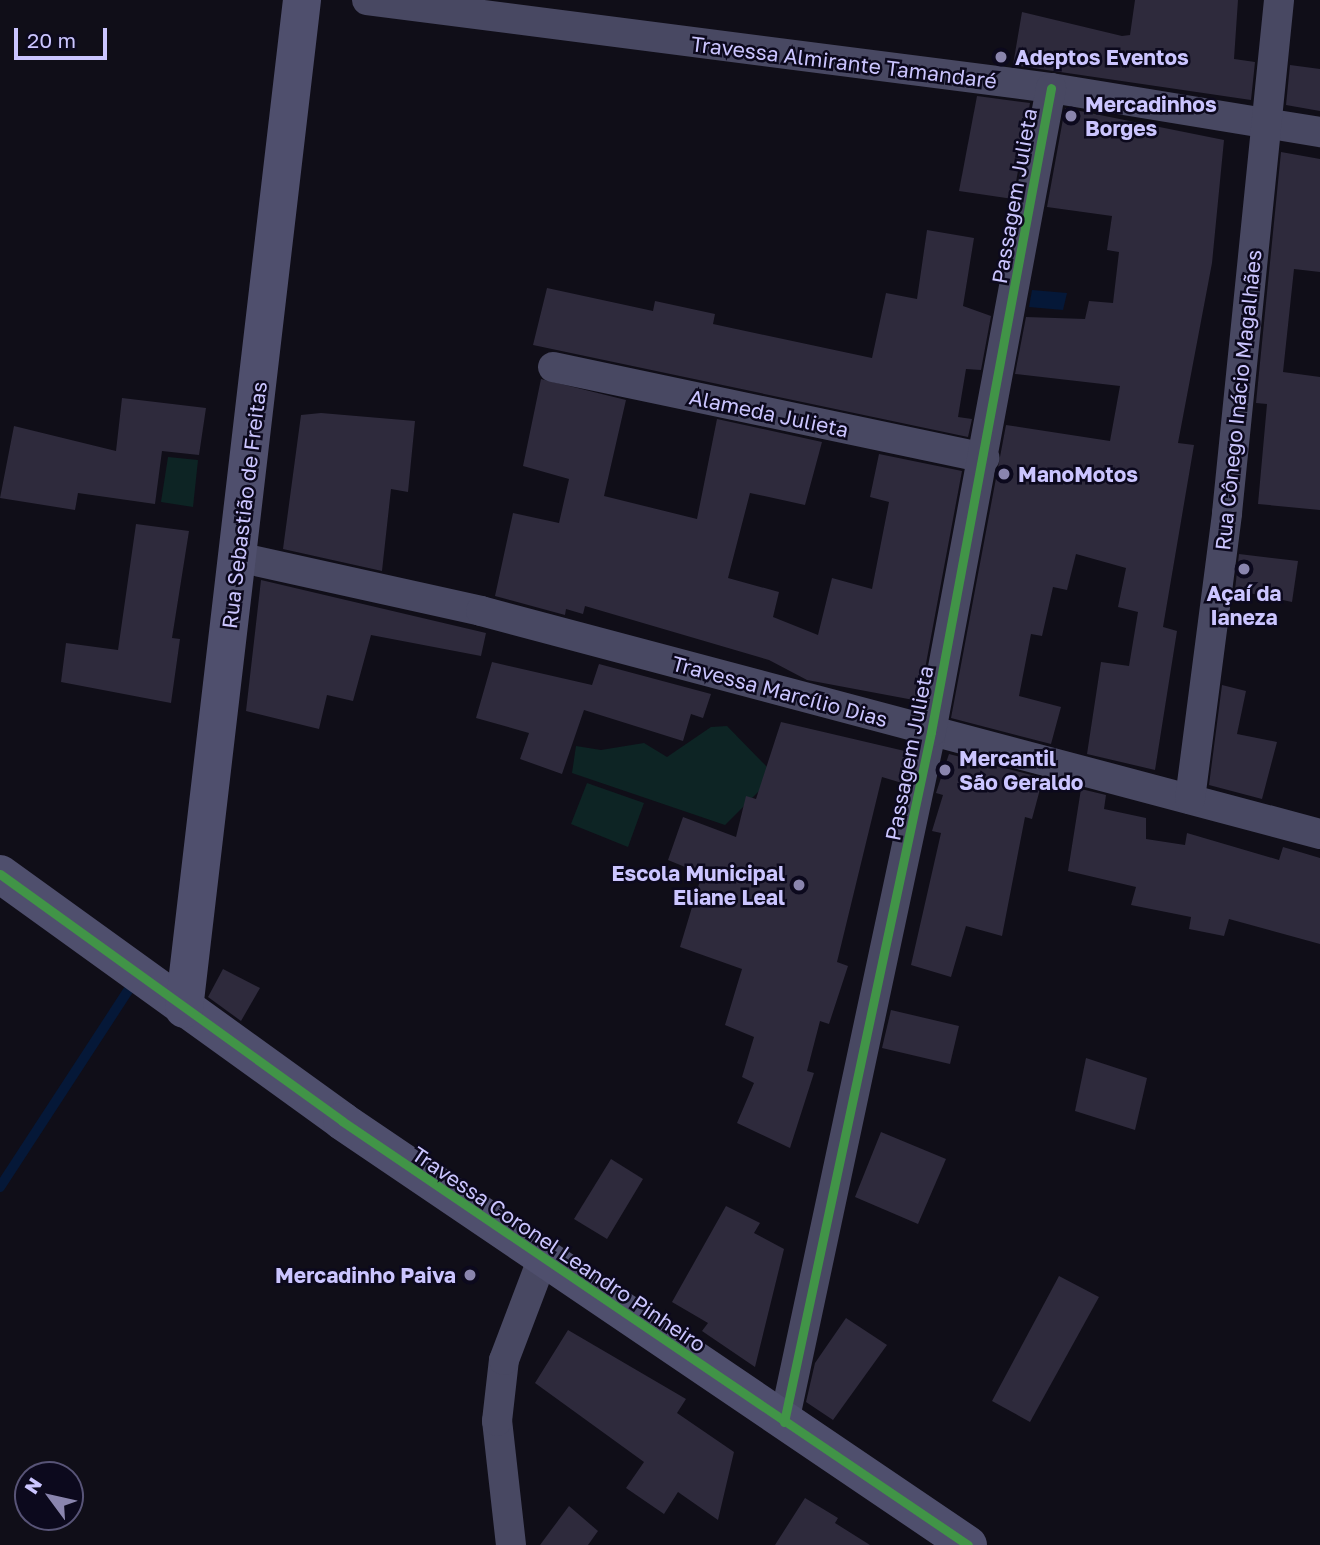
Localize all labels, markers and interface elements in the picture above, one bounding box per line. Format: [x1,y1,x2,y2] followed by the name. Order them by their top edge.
[18,14,110,58] scale bar
[27,27,76,53] text: 20 m
[690,31,998,93] street label: Travessa Almirante Tamandaré
[1015,44,1189,70] place label: Adeptos Eventos
[993,49,1009,65] marker: Adeptos Eventos
[1085,91,1217,141] place label: Mercadinhos Borges
[986,106,1042,286] street label: Passagem Julieta
[1063,108,1079,124] marker: Mercadinhos Borges
[1210,248,1266,552] street label: Rua Cônego Inácio Magalhães
[216,380,272,630] street label: Rua Sebastião de Freitas
[687,384,851,442] street label: Alameda Julieta
[1018,461,1138,487] place label: ManoMotos
[996,466,1012,482] marker: ManoMotos
[1236,561,1252,577] marker: Açaí da Ianeza
[1206,580,1282,630] place label: Açaí da Ianeza
[669,650,891,732] street label: Travessa Marcílio Dias
[880,663,938,843] street label: Passagem Julieta
[959,745,1083,795] place label: Mercantil São Geraldo
[937,762,953,778] marker: Mercantil São Geraldo
[611,860,785,910] place label: Escola Municipal Eliane Leal
[791,877,807,893] marker: Escola Municipal Eliane Leal
[407,1141,711,1357] street label: Travessa Coronel Leandro Pinheiro
[275,1262,456,1288] place label: Mercadinho Paiva
[462,1267,478,1283] marker: Mercadinho Paiva
[14,1461,84,1531] north arrow
[19,1473,46,1498] text: N

